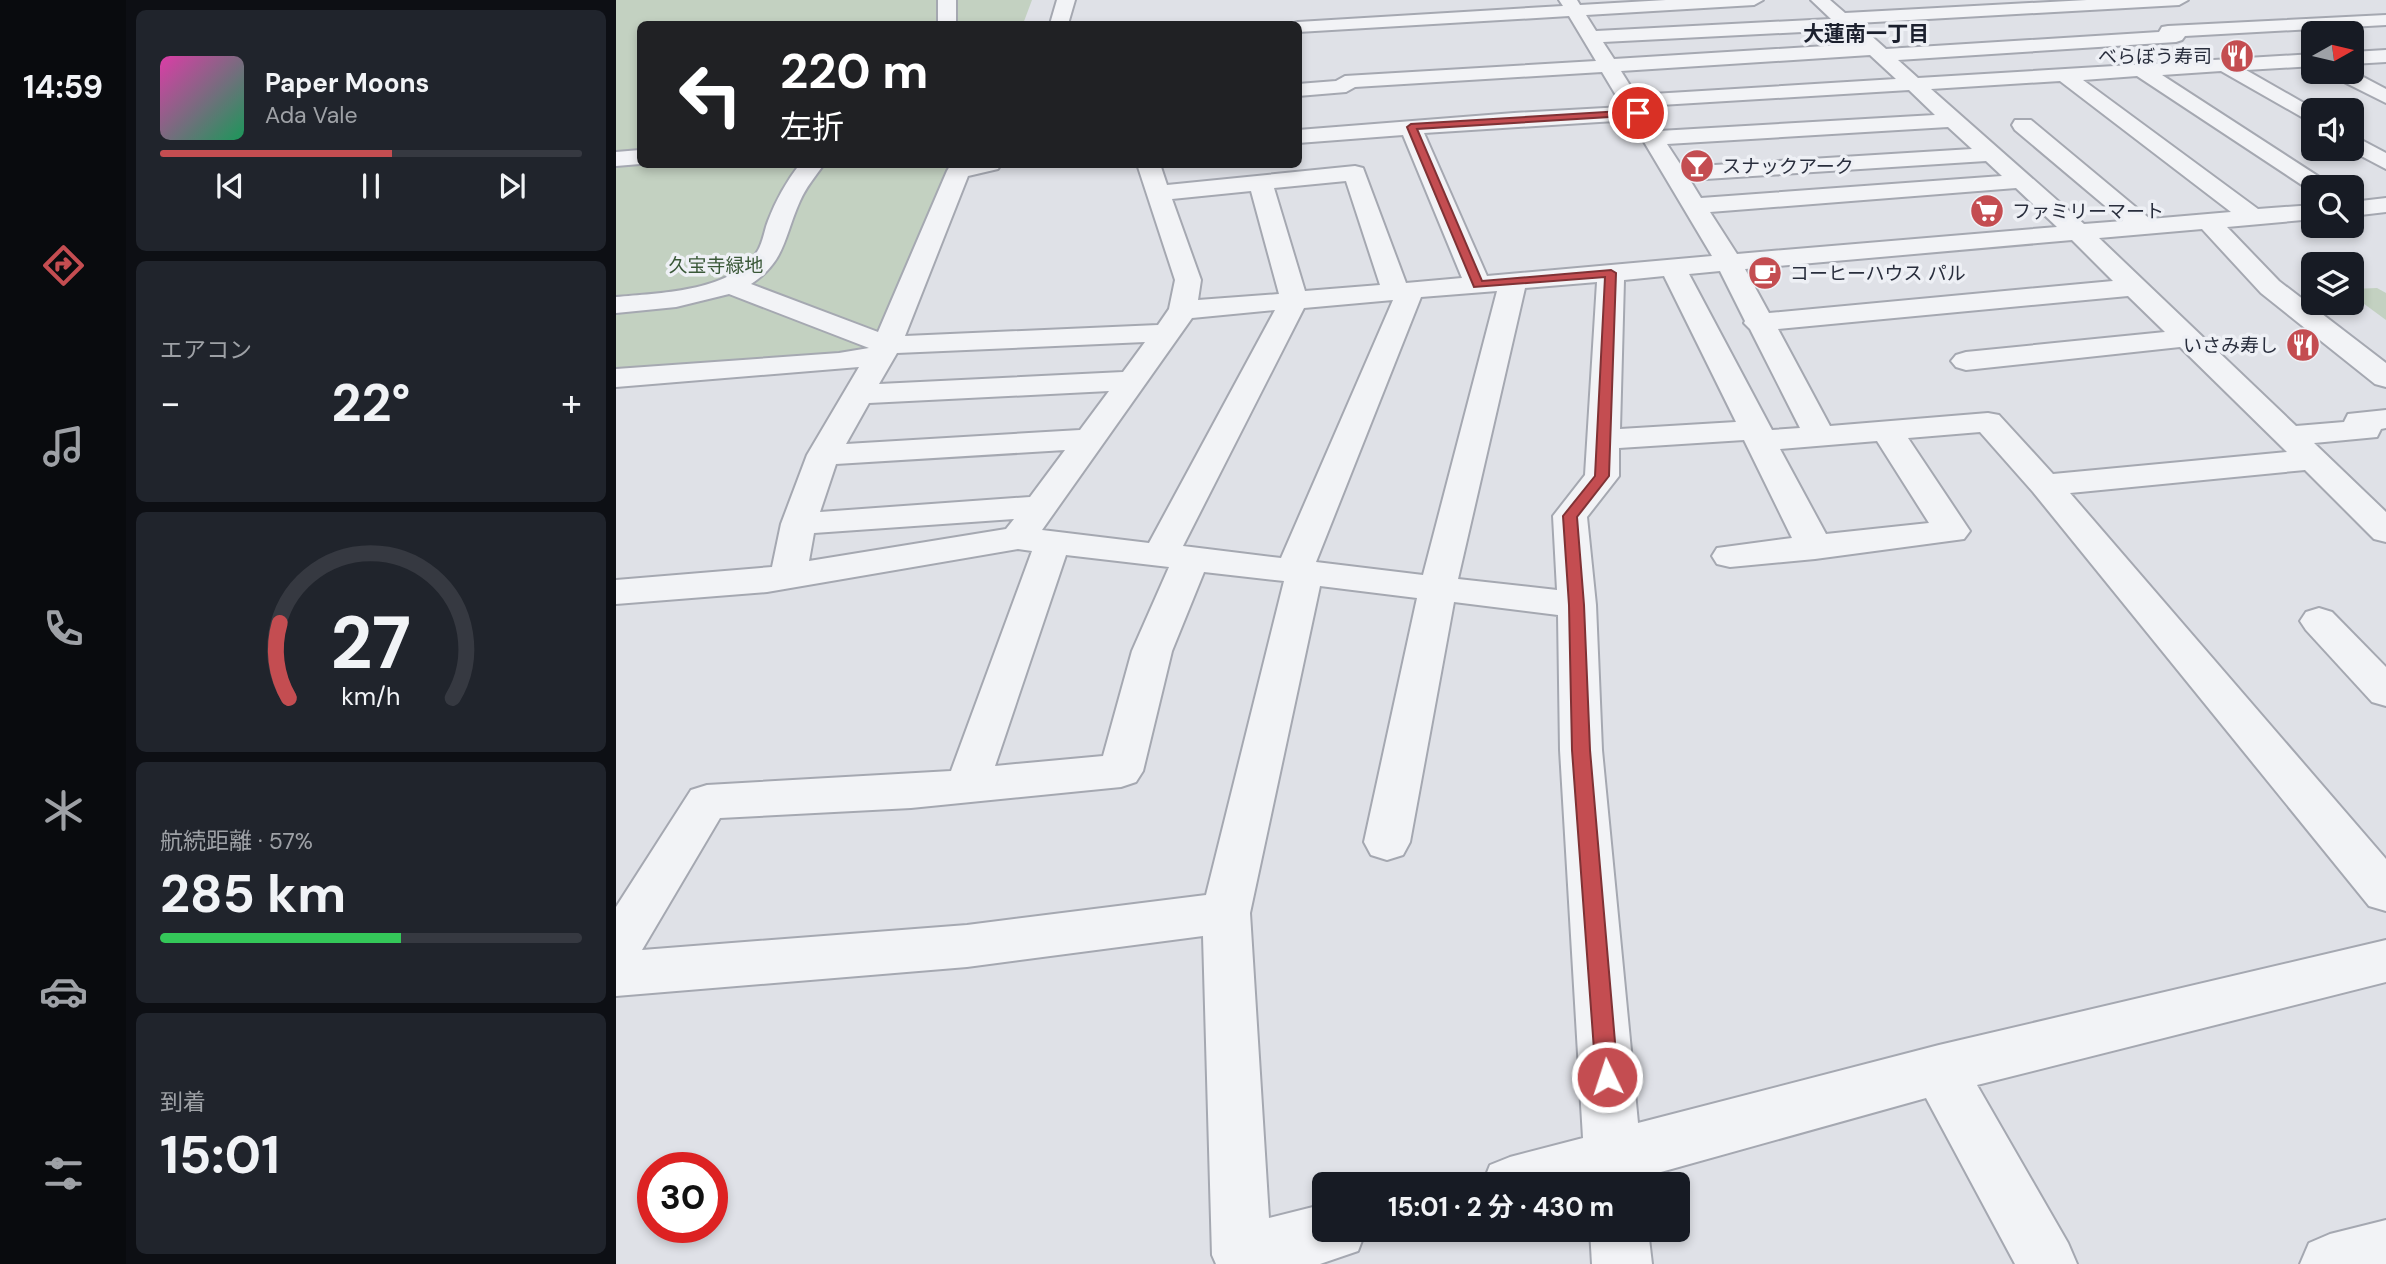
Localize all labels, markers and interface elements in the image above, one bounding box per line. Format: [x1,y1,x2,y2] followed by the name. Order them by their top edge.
[1803,20,1929,48] district label: 大蓮南一丁目
[2301,21,2364,84] north arrow
[2301,21,2364,315] map controls
[2218,37,2256,75] restaurant icon: べらぼう寿司
[780,39,928,103] text: 220 m
[2098,44,2212,69] place label: べらぼう寿司
[665,49,756,140] icon: left
[23,66,103,108] text: 14:59
[265,66,429,100] text: Paper Moons
[1608,83,1668,143] pin
[1619,94,1657,132] icon: arrive
[2301,98,2364,161] button: sound
[265,100,358,130] text: Ada Vale
[780,106,844,148] text: 左折
[1678,147,1716,185] bar icon: スナックアーク
[1722,154,1854,179] place label: スナックアーク
[211,167,249,205] icon: previous
[352,167,390,205] icon: pause
[493,167,531,205] icon: next
[2301,175,2364,238] button: search
[1968,192,2006,230] supermarket icon: ファミリーマート
[2012,199,2164,224] place label: ファミリーマート
[39,241,88,290] icon: directions
[2301,252,2364,315] button: layers
[668,253,764,278] park label: 久宝寺緑地
[1746,254,1784,292] cafe icon: コーヒーハウス パル
[1790,261,1966,286] place label: コーヒーハウス パル
[2284,326,2322,364] restaurant icon: いさみ寿し
[2183,333,2278,358] place label: いさみ寿し
[160,335,252,365] text: エアコン
[332,369,410,437] text: 22°
[160,378,181,428] text: −
[561,378,582,428] text: +
[39,422,88,471] icon: music
[331,596,411,691] text: 27
[39,604,88,653] icon: phone
[341,680,401,713] text: km/h
[39,786,88,835] icon: climate
[160,826,313,856] text: 航続距離 · 57%
[160,860,346,928] text: 285 km
[39,967,88,1016] icon: car
[1570,1040,1644,1114] position arrow
[160,1087,206,1117] text: 到着
[160,1121,280,1189] text: 15:01
[39,1149,88,1198] icon: filters
[637,1152,728,1243] speed limit sign: 30
[1388,1190,1614,1224] text: 15:01 · 2 分 · 430 m

